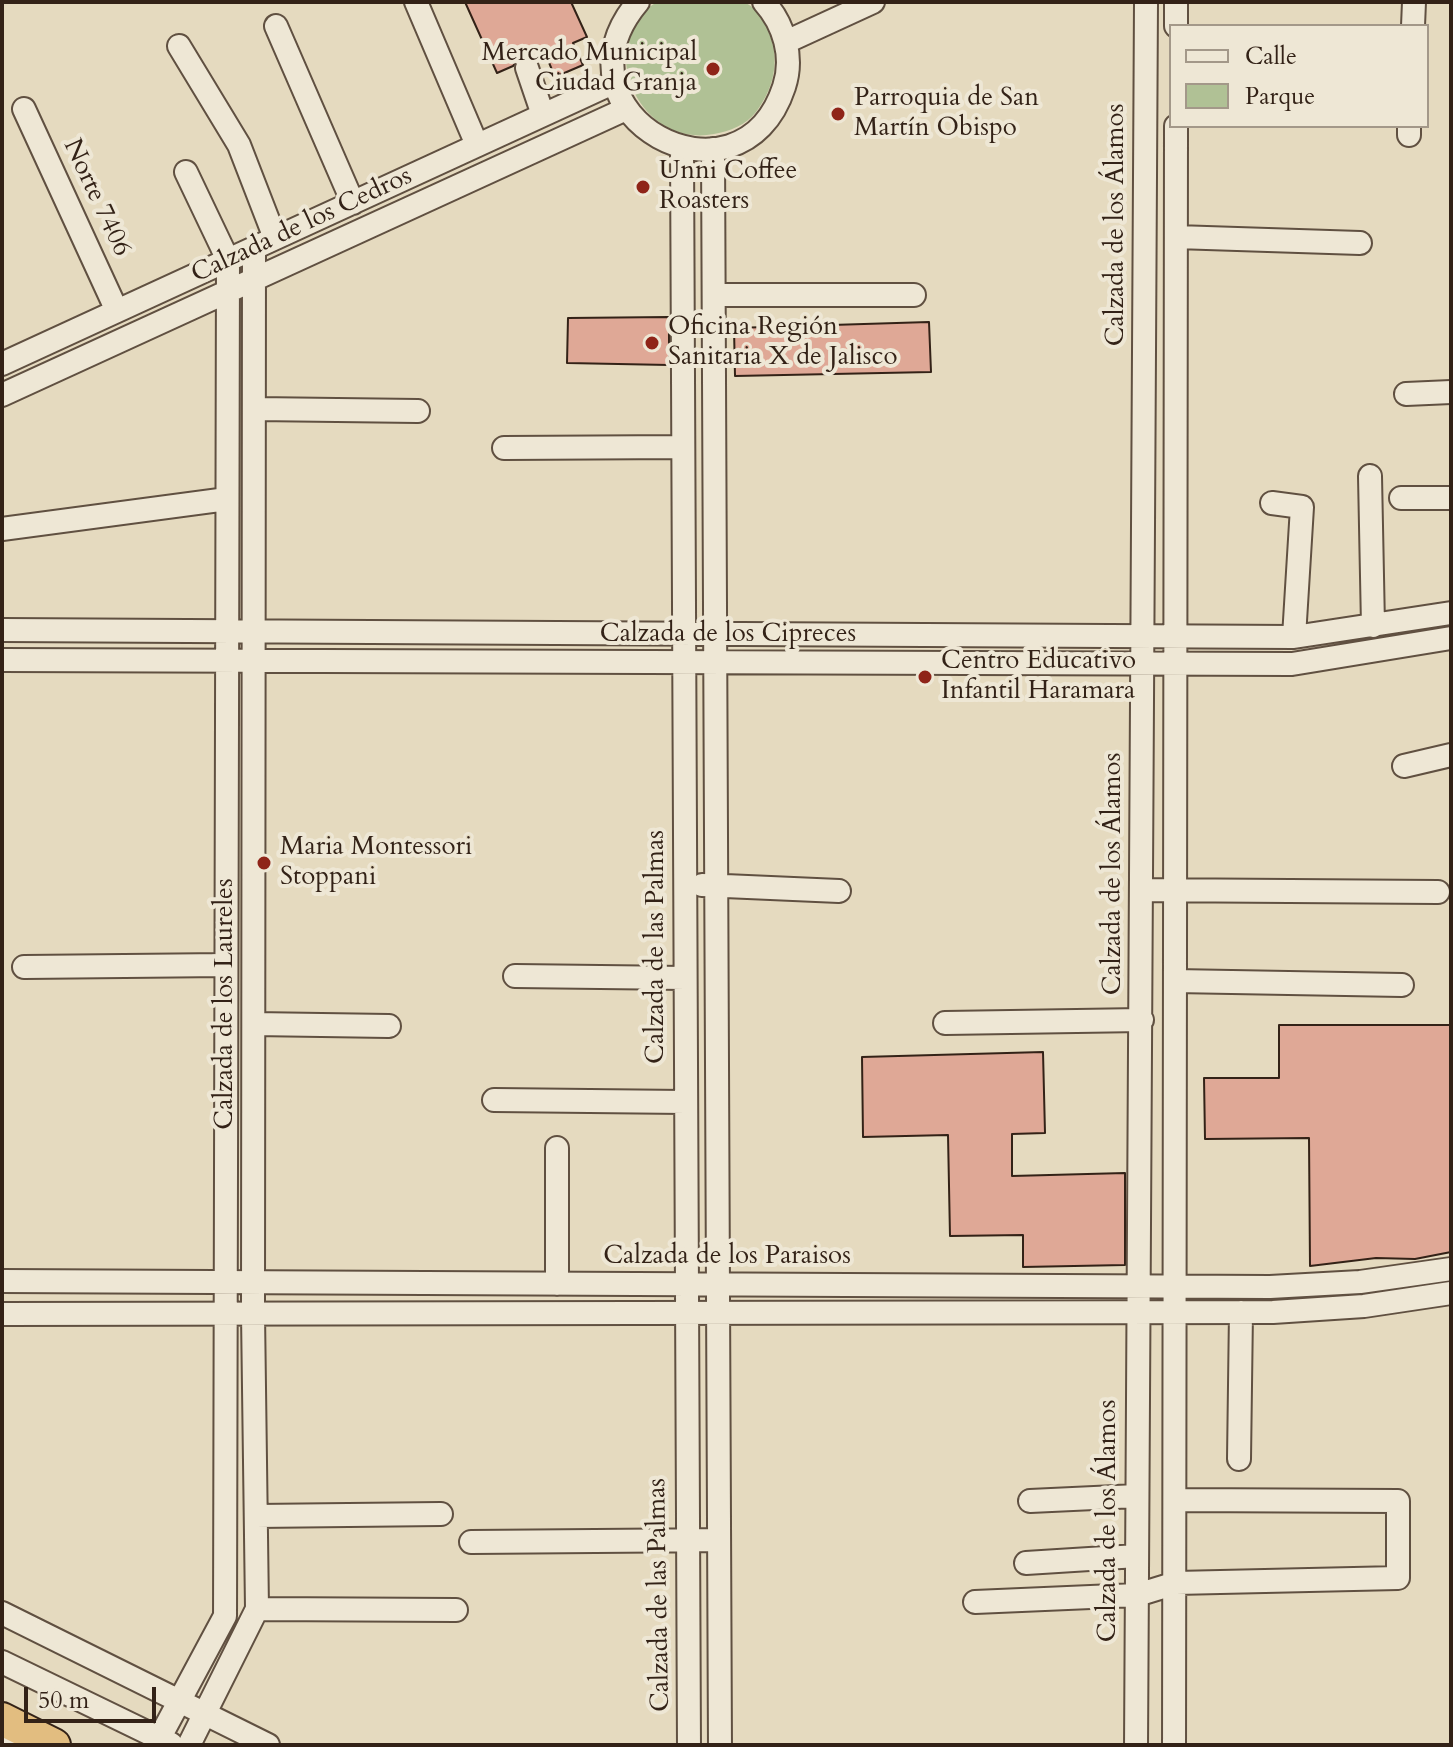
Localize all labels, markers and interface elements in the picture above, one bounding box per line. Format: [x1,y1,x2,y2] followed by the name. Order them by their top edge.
[1169,24,1429,128] legend
[482,38,697,100] place label: Mercado Municipal Ciudad Granja
[1245,40,1297,73] text: Calle
[704,60,722,78] marker: Mercado Municipal Ciudad Granja
[1245,80,1315,113] text: Parque
[854,83,1039,144] place label: Parroquia de San Martín Obispo
[1101,104,1133,346] street label: Calzada de los Álamos
[829,105,847,123] marker: Parroquia de San Martín Obispo
[55,134,137,262] street label: Norte 7406
[659,156,797,218] place label: Unni Coffee Roasters
[187,161,417,291] street label: Calzada de los Cedros
[634,178,652,196] marker: Unni Coffee Roasters
[668,312,897,374] place label: Oficina Región Sanitaria X de Jalisco
[643,334,661,352] marker: Oficina Región Sanitaria X de Jalisco
[600,619,856,651] street label: Calzada de los Cipreces
[941,646,1136,708] place label: Centro Educativo Infantil Haramara
[916,668,934,686] marker: Centro Educativo Infantil Haramara
[1098,753,1130,995] street label: Calzada de los Álamos
[641,830,673,1064] street label: Calzada de las Palmas
[280,832,472,894] place label: Maria Montessori Stoppani
[255,854,273,872] marker: Maria Montessori Stoppani
[210,878,242,1130] street label: Calzada de los Laureles
[603,1241,851,1273] street label: Calzada de los Paraisos
[1093,1400,1125,1642] street label: Calzada de los Álamos
[642,1478,678,1712] street label: Calzada de las Palmas
[28,1671,160,1721] scale bar
[38,1684,89,1717] text: 50 m

